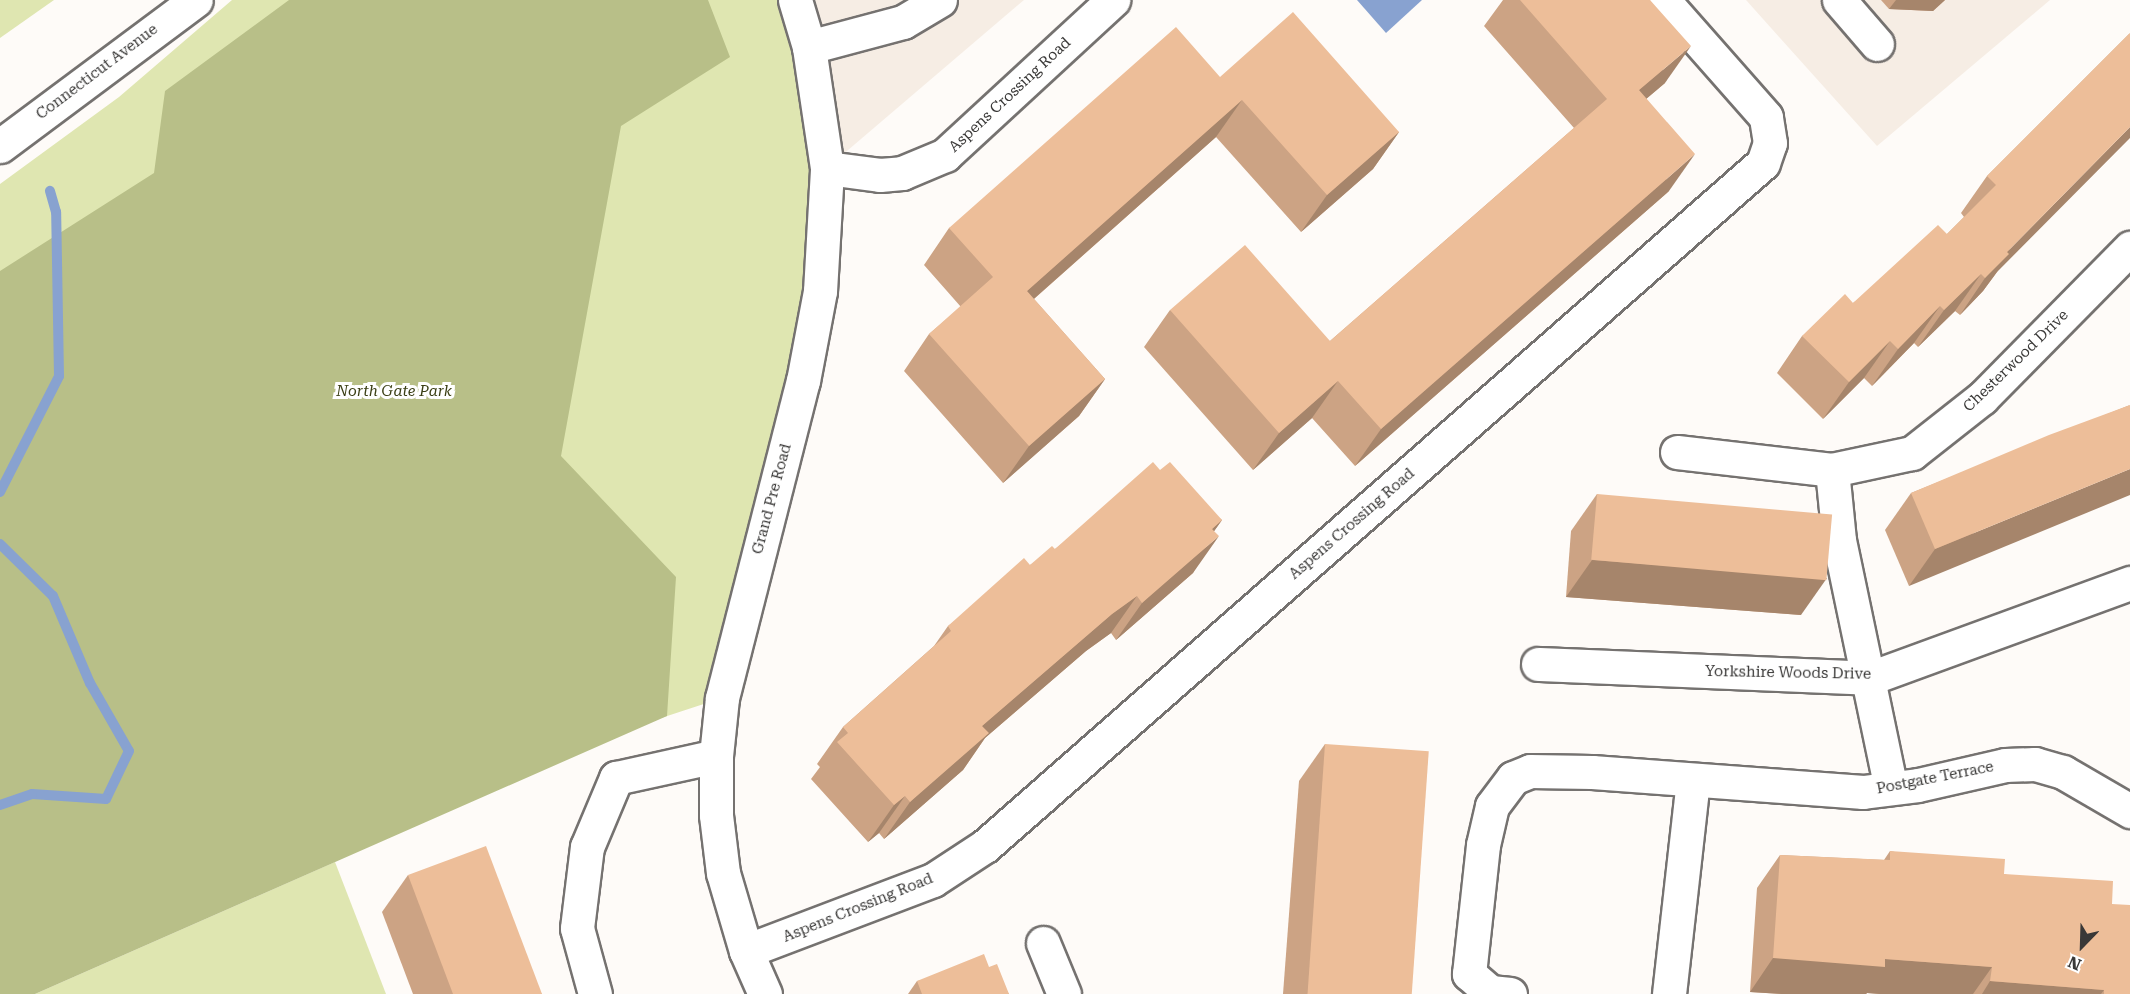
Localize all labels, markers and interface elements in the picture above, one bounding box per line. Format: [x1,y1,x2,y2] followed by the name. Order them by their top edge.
[33,20,161,124] street label: Connecticut Avenue
[945,34,1075,156] street label: Aspens Crossing Road
[1960,306,2072,416] street label: Chesterwood Drive
[336,383,452,401] park label: North Gate Park
[749,442,795,556] street label: Grand Pre Road
[1286,465,1418,583] street label: Aspens Crossing Road
[1705,663,1871,683] street label: Yorkshire Woods Drive
[1875,758,1995,798] street label: Postgate Terrace
[780,870,936,946] street label: Aspens Crossing Road
[2052,916,2112,976] north arrow
[2065,952,2084,974] text: N

